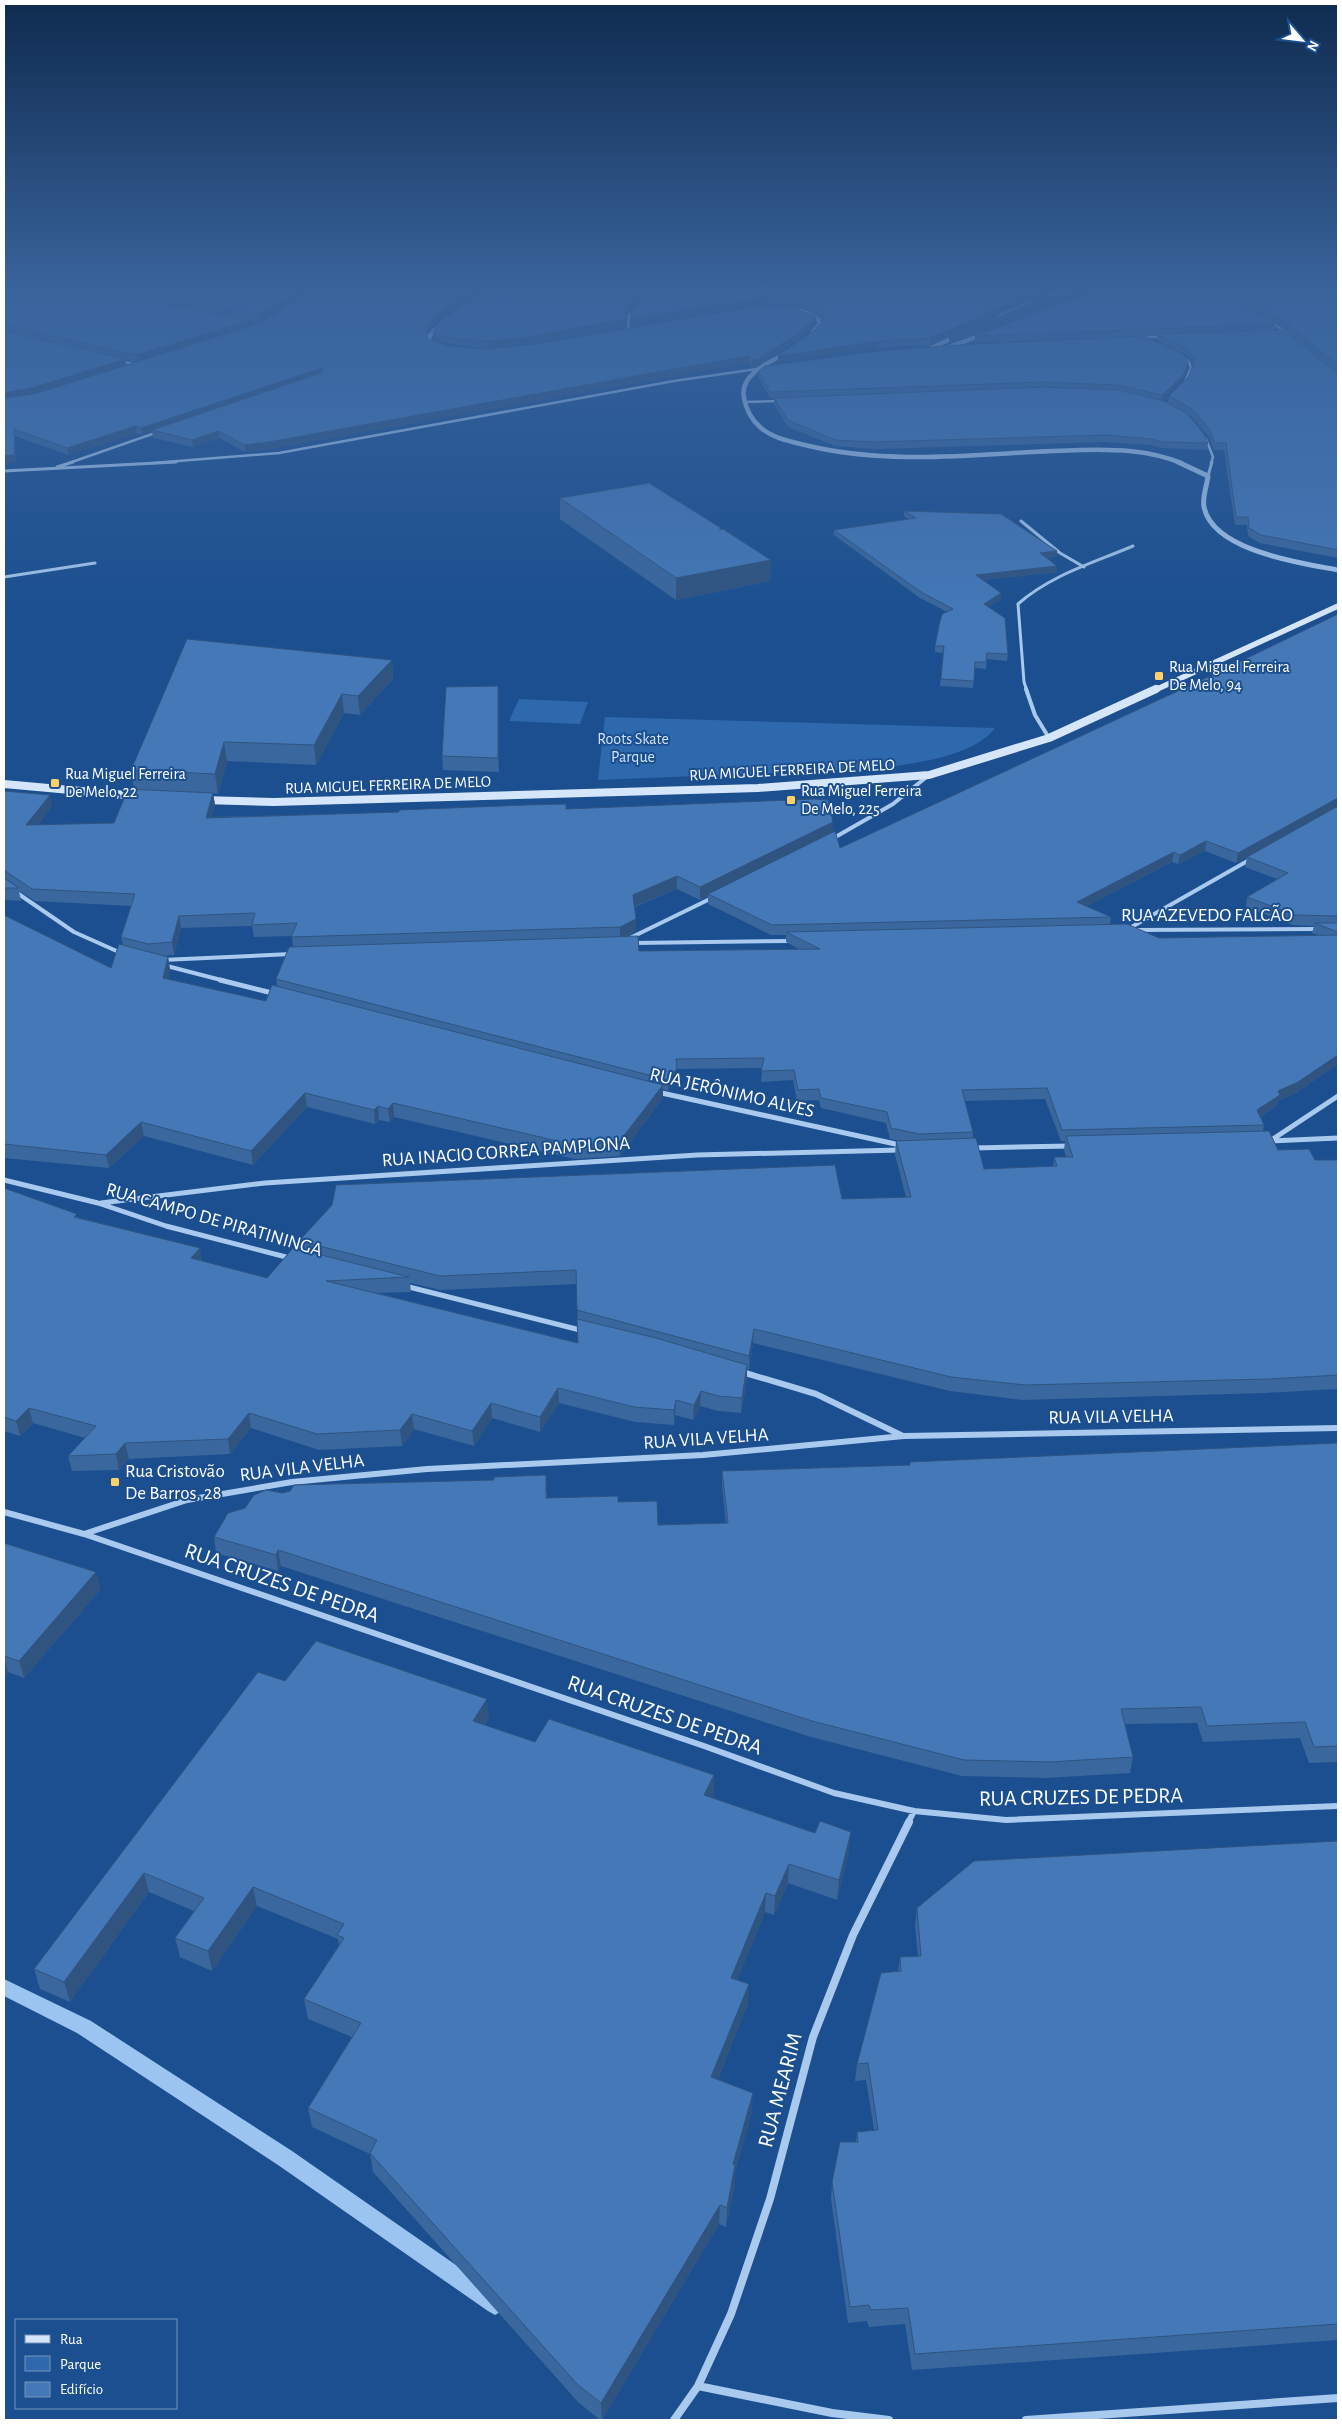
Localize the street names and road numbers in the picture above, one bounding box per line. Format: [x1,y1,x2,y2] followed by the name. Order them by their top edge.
[689,757,895,783] street label: RUA MIGUEL FERREIRA DE MELO
[285,773,491,797] street label: RUA MIGUEL FERREIRA DE MELO
[1121,904,1293,925] street label: RUA AZEVEDO FALCÃO
[648,1063,817,1121] street label: RUA JERÔNIMO ALVES
[381,1134,631,1170] street label: RUA INACIO CORREA PAMPLONA
[104,1180,324,1260] street label: RUA CAMPO DE PIRATININGA
[1048,1406,1174,1428] street label: RUA VILA VELHA
[643,1425,769,1453] street label: RUA VILA VELHA
[239,1451,365,1485] street label: RUA VILA VELHA
[182,1539,382,1627] street label: RUA CRUZES DE PEDRA
[565,1671,765,1759] street label: RUA CRUZES DE PEDRA
[979,1784,1184,1810] street label: RUA CRUZES DE PEDRA
[754,2030,806,2150] street label: RUA MEARIM

